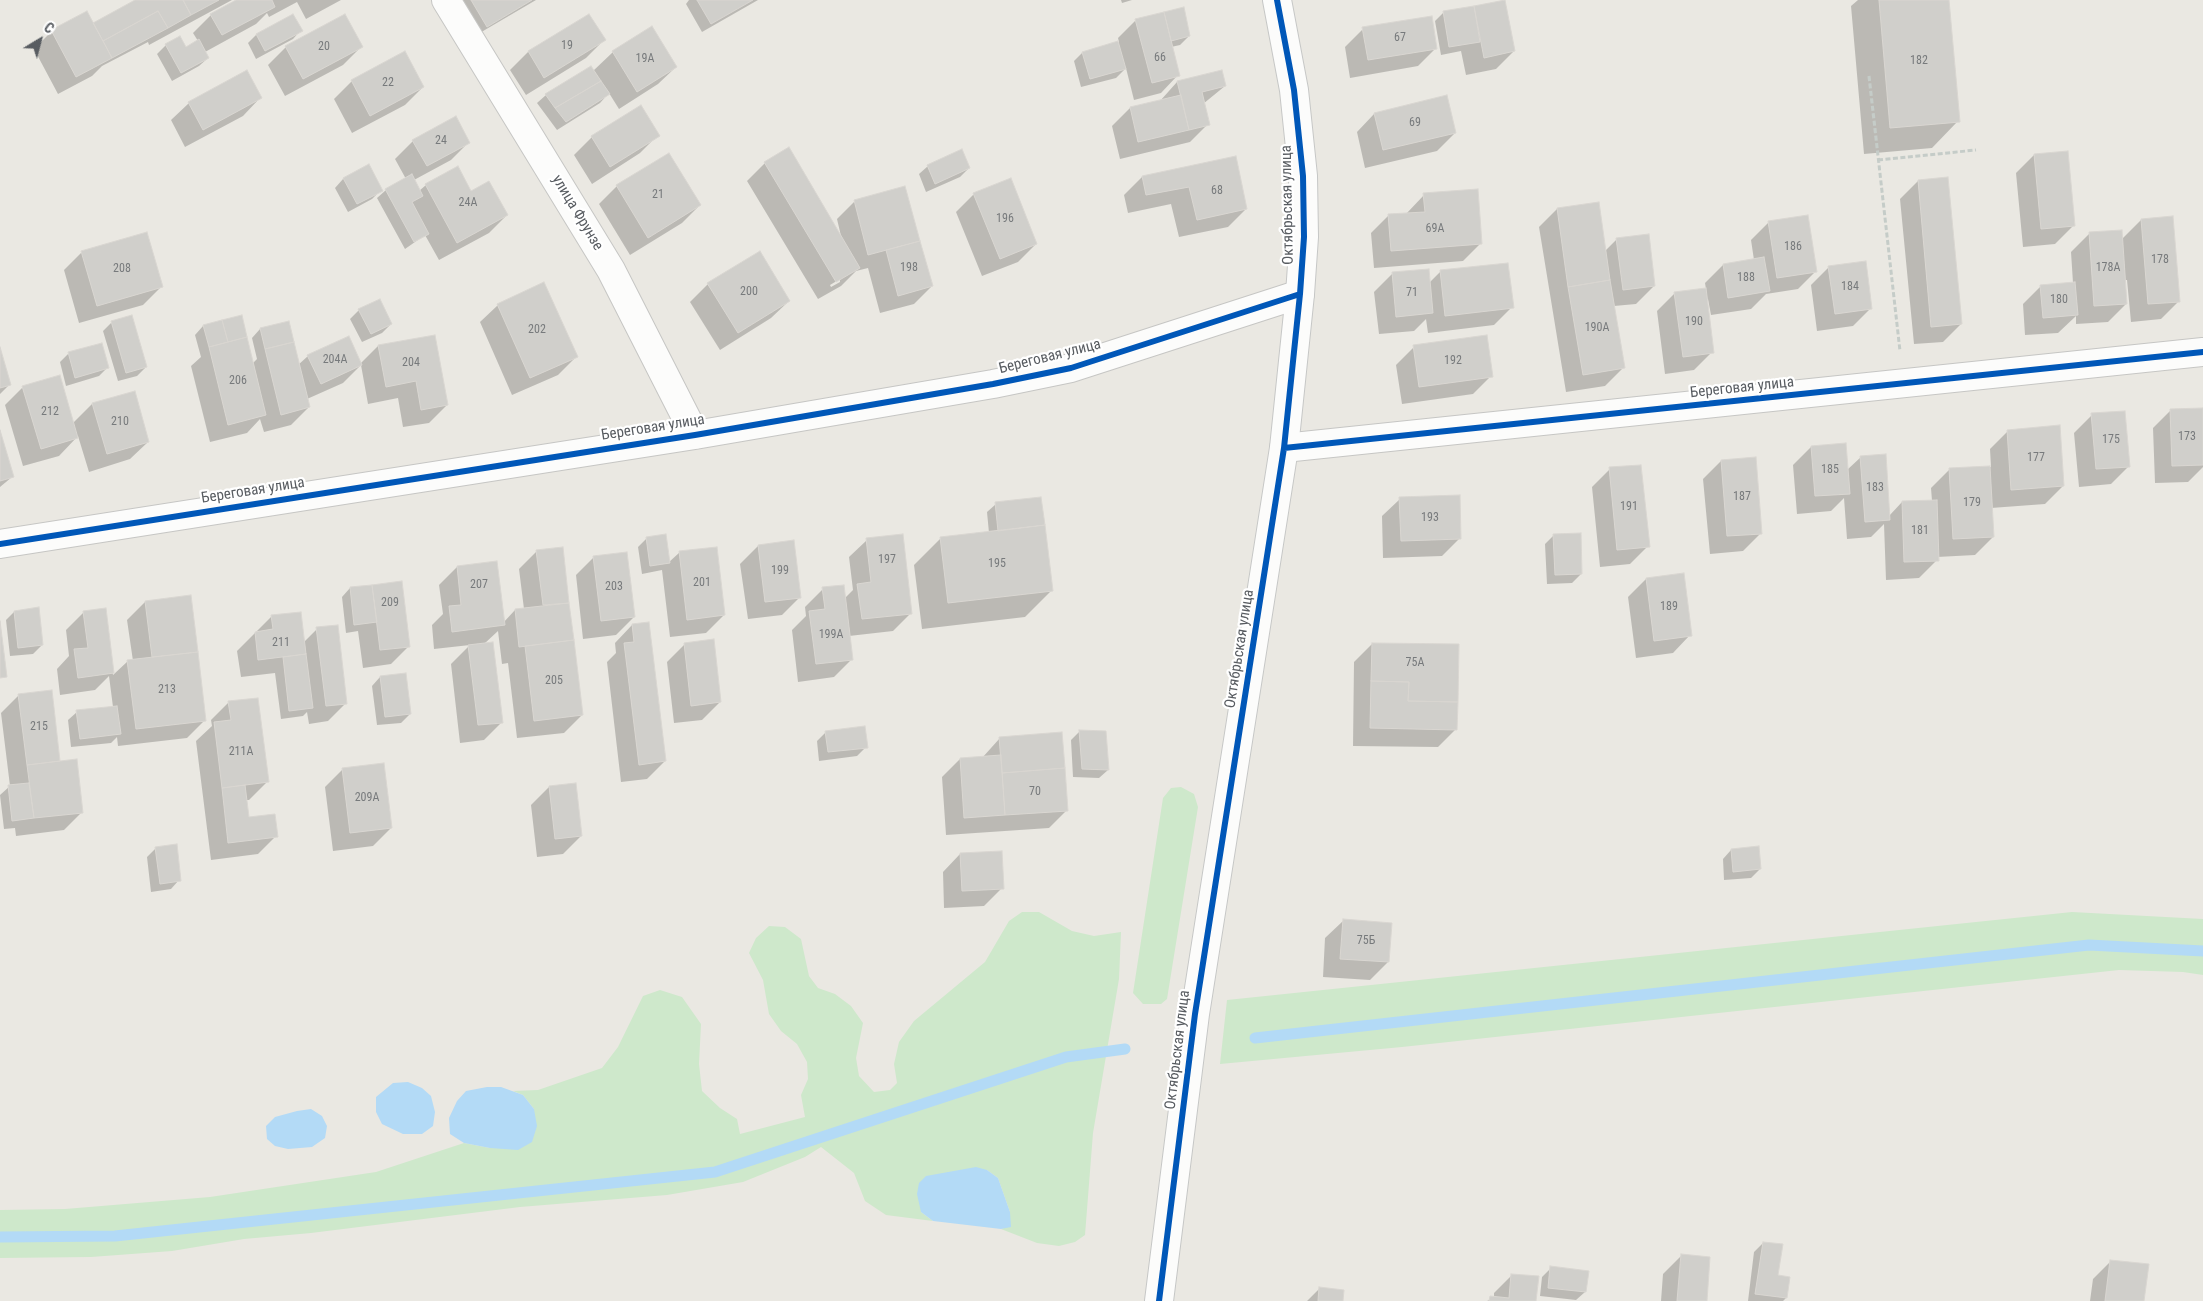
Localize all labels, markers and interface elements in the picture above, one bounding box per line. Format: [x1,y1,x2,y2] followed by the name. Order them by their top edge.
[15,15,65,65] north arrow
[41,19,57,37] text: С
[1394,31,1406,45] house number: 67
[561,39,573,53] house number: 19
[318,40,330,54] house number: 20
[1154,51,1166,65] house number: 66
[636,52,654,66] house number: 19А
[1910,54,1928,68] house number: 182
[382,76,394,90] house number: 22
[1409,116,1421,130] house number: 69
[435,134,447,148] house number: 24
[1278,145,1298,265] street label: Октябрьская улица
[547,172,607,254] street label: улица Фрунзе
[1211,184,1223,198] house number: 68
[652,188,664,202] house number: 21
[459,196,477,210] house number: 24А
[996,212,1014,226] house number: 196
[1426,222,1444,236] house number: 69А
[1784,240,1802,254] house number: 186
[2151,253,2169,267] house number: 178
[900,261,918,275] house number: 198
[2096,261,2120,275] house number: 178А
[113,262,131,276] house number: 208
[1737,271,1755,285] house number: 188
[1841,280,1859,294] house number: 184
[740,285,758,299] house number: 200
[1406,286,1418,300] house number: 71
[2050,293,2068,307] house number: 180
[1685,315,1703,329] house number: 190
[1585,321,1609,335] house number: 190А
[528,323,546,337] house number: 202
[997,336,1103,378] street label: Береговая улица
[323,353,347,367] house number: 204А
[1444,354,1462,368] house number: 192
[402,356,420,370] house number: 204
[229,374,247,388] house number: 206
[1689,374,1795,402] street label: Береговая улица
[41,405,59,419] house number: 212
[600,411,706,445] street label: Береговая улица
[111,415,129,429] house number: 210
[2178,430,2196,444] house number: 173
[2102,433,2120,447] house number: 175
[2027,451,2045,465] house number: 177
[1821,463,1839,477] house number: 185
[200,474,306,508] street label: Береговая улица
[1866,481,1884,495] house number: 183
[1733,490,1751,504] house number: 187
[1963,496,1981,510] house number: 179
[1620,500,1638,514] house number: 191
[1421,511,1439,525] house number: 193
[1911,524,1929,538] house number: 181
[878,553,896,567] house number: 197
[988,557,1006,571] house number: 195
[771,564,789,578] house number: 199
[693,576,711,590] house number: 201
[470,578,488,592] house number: 207
[605,580,623,594] house number: 203
[1222,588,1258,710] street label: Октябрьская улица
[381,596,399,610] house number: 209
[1660,600,1678,614] house number: 189
[819,628,843,642] house number: 199А
[272,636,290,650] house number: 211
[1406,656,1424,670] house number: 75А
[545,674,563,688] house number: 205
[158,683,176,697] house number: 213
[30,720,48,734] house number: 215
[229,745,253,759] house number: 211А
[1029,785,1041,799] house number: 70
[355,791,379,805] house number: 209А
[1357,934,1375,948] house number: 75Б
[1162,989,1194,1111] street label: Октябрьская улица

